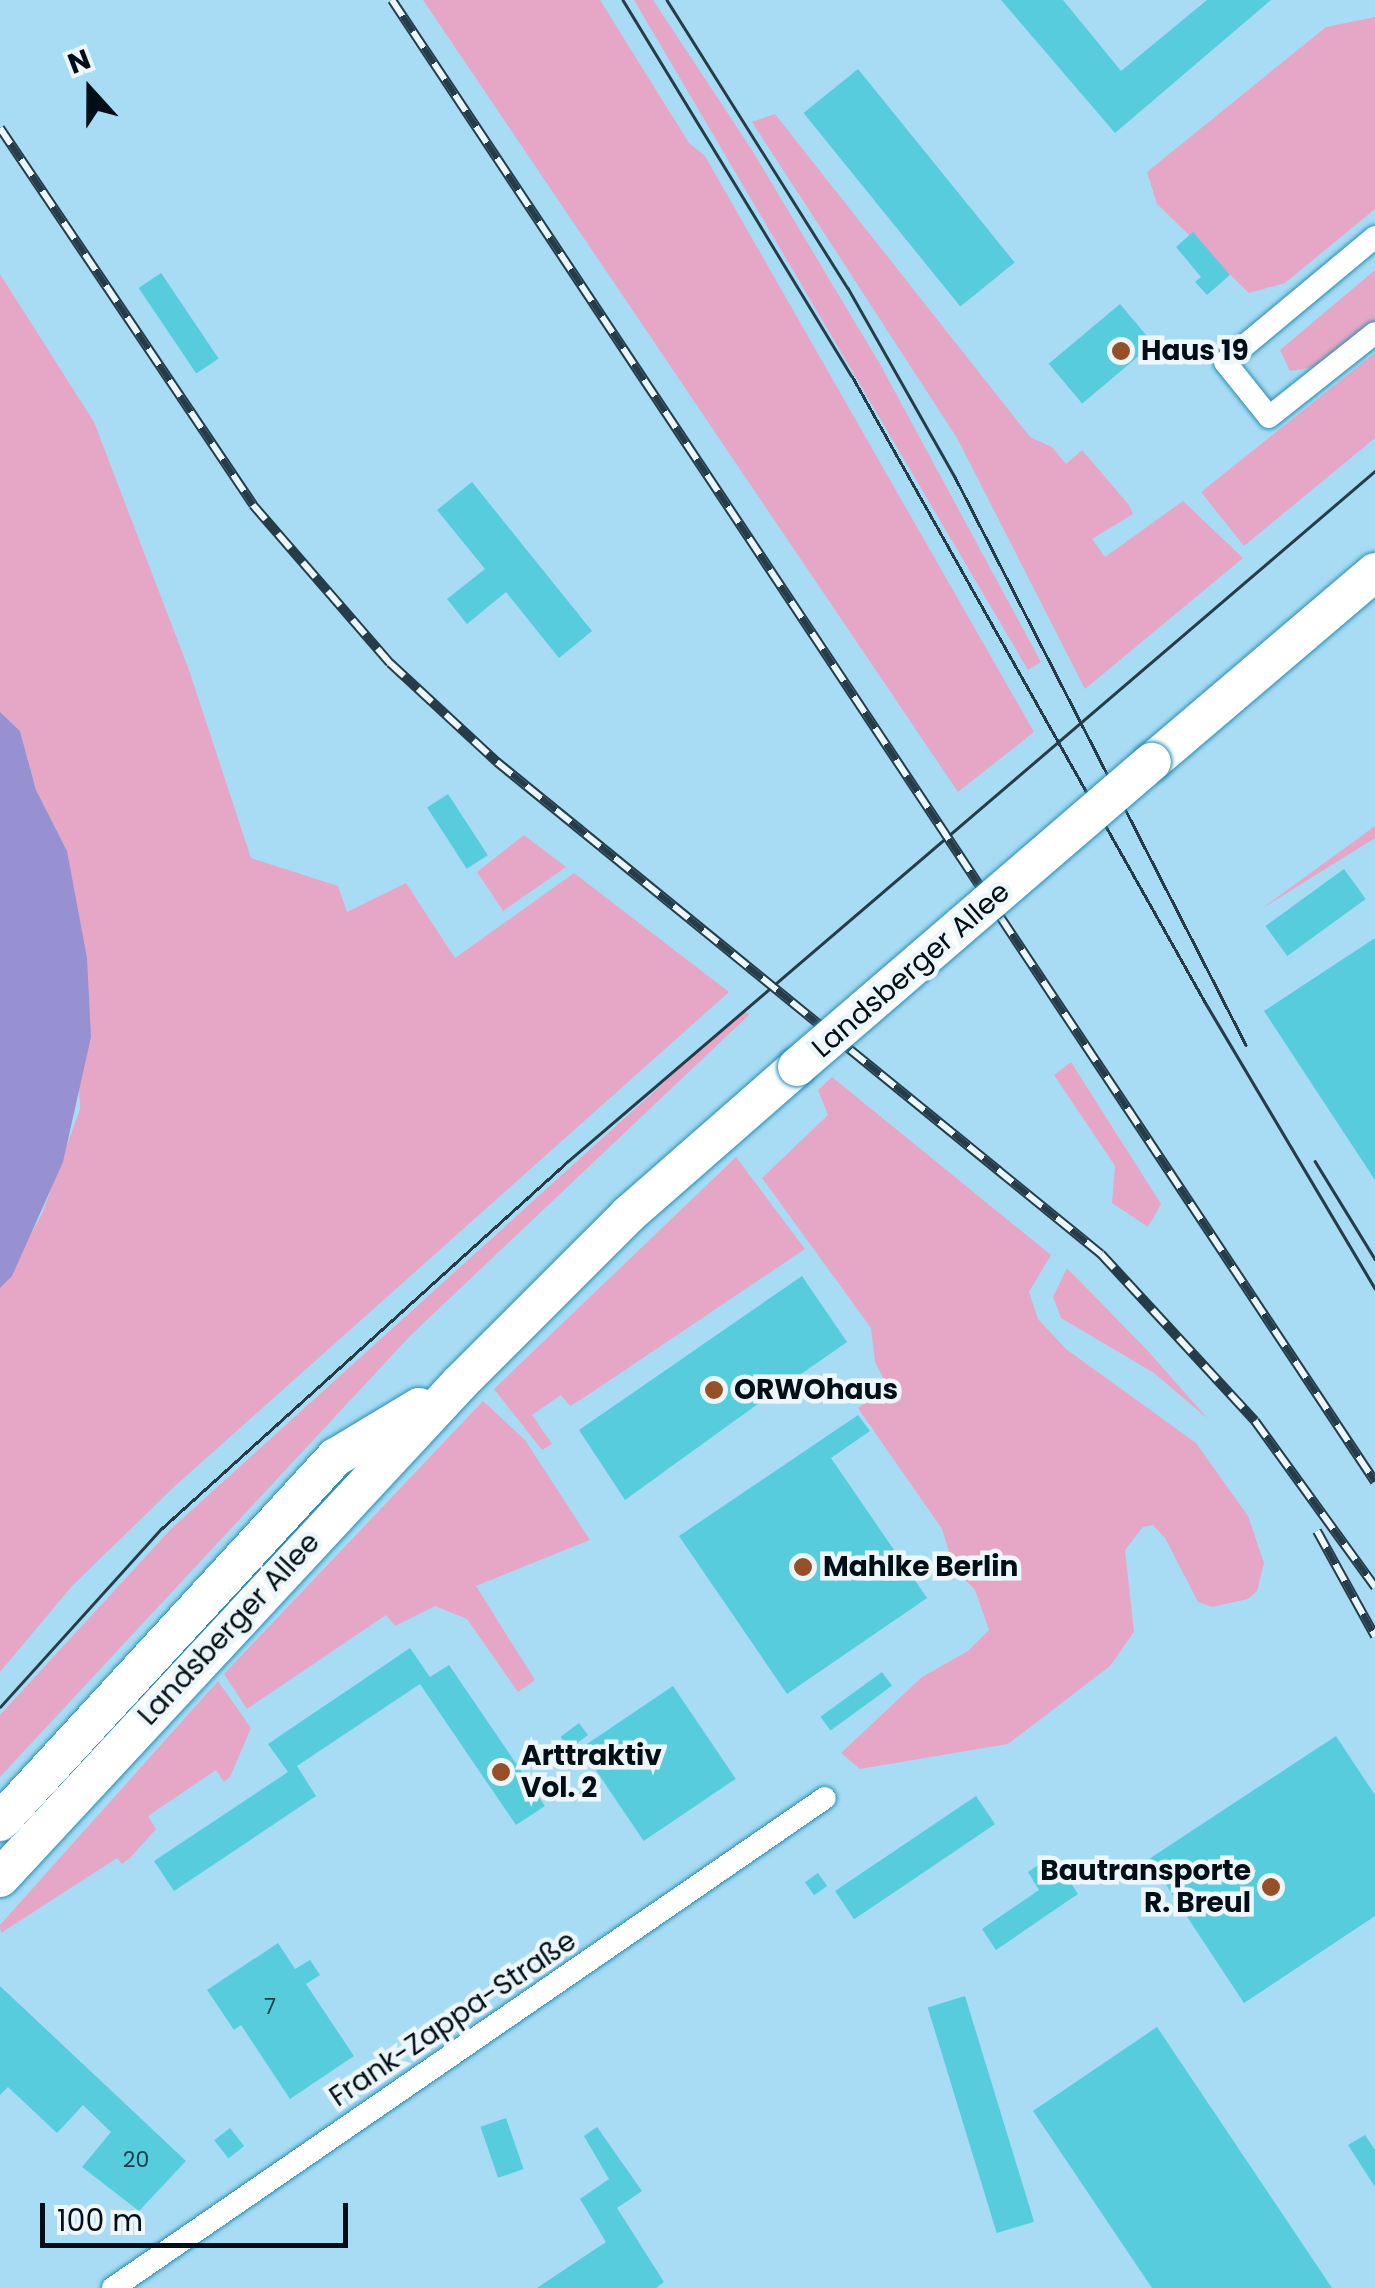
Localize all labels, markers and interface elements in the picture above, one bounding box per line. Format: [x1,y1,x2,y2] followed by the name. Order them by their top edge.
[40,40,140,140] north arrow
[62,40,96,84] text: N
[1141,334,1249,368] place label: Haus 19
[1110,340,1132,362] marker: Haus 19
[805,875,1017,1065] street label: Landsberger Allee
[734,1373,898,1407] place label: ORWOhaus
[703,1379,725,1401] marker: ORWOhaus
[131,1526,327,1732] street label: Landsberger Allee
[823,1550,1018,1584] place label: Mahlke Berlin
[792,1556,814,1578] marker: Mahlke Berlin
[521,1739,662,1805] place label: Arttraktiv Vol. 2
[490,1761,512,1783] marker: Arttraktiv Vol. 2
[1040,1854,1251,1920] place label: Bautransporte R. Breul
[1260,1876,1282,1898] marker: Bautransporte R. Breul
[323,1924,583,2114] street label: Frank-Zappa-Straße
[264,1994,276,2020] house number: 7
[123,2147,149,2173] house number: 20
[45,2183,352,2245] scale bar
[57,2199,143,2242] text: 100 m

